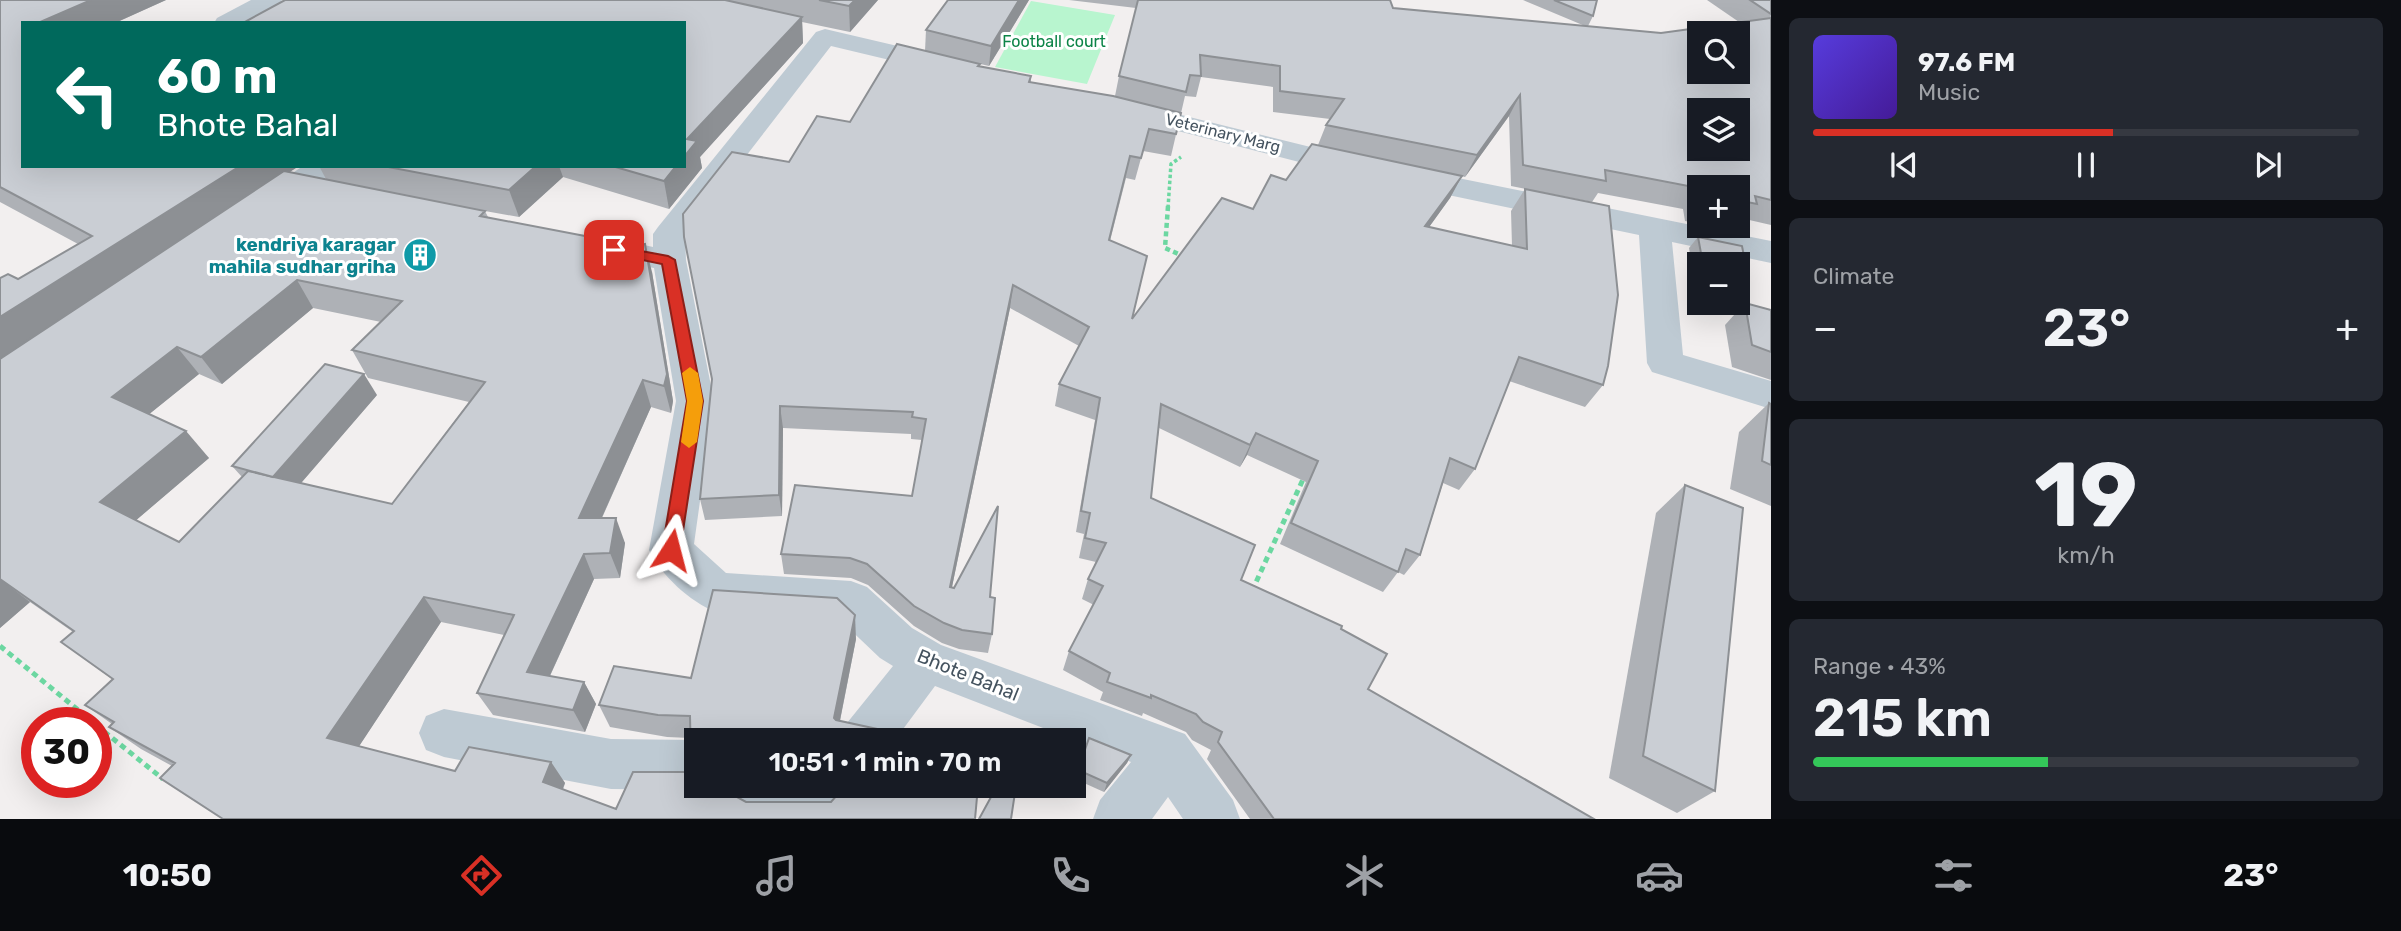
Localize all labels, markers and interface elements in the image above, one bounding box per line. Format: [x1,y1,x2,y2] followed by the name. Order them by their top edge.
[1687,21,1750,315] map controls
[1687,21,1750,84] button: search
[1002,32,1106,51] park label: Football court
[157,47,278,105] text: 60 m
[1918,47,2015,78] text: 97.6 FM
[42,49,133,140] icon: left
[1918,78,1980,106] text: Music
[1687,98,1750,161] button: layers
[157,106,338,144] text: Bhote Bahal
[1164,110,1282,156] street label: Veterinary Marg
[1885,146,1923,184] icon: previous
[2067,146,2105,184] icon: pause
[2249,146,2287,184] icon: next
[1687,175,1750,238] button: +
[584,220,644,280] pin
[595,231,633,269] icon: arrive
[209,233,396,278] place label: kendriya karagar mahila sudhar griha
[401,236,439,274] building icon: kendriya karagar mahila sudhar griha
[1687,252,1750,315] button: −
[1813,262,1894,290] text: Climate
[2043,297,2130,359] text: 23°
[1813,305,1838,351] text: −
[2335,305,2359,351] text: +
[2034,441,2138,549] text: 19
[634,513,708,587] position arrow
[2057,541,2115,569] text: km/h
[914,644,1022,706] street label: Bhote Bahal
[1813,652,1946,680] text: Range · 43%
[1813,687,1992,749] text: 215 km
[21,707,112,798] speed limit sign: 30
[769,747,1001,778] text: 10:51 · 1 min · 70 m
[457,851,506,900] icon: directions
[752,851,801,900] icon: music
[1046,851,1095,900] icon: phone
[1340,851,1389,900] icon: climate
[1635,851,1684,900] icon: car
[1929,851,1978,900] icon: filters
[123,856,212,894] text: 10:50
[2223,856,2278,894] text: 23°

